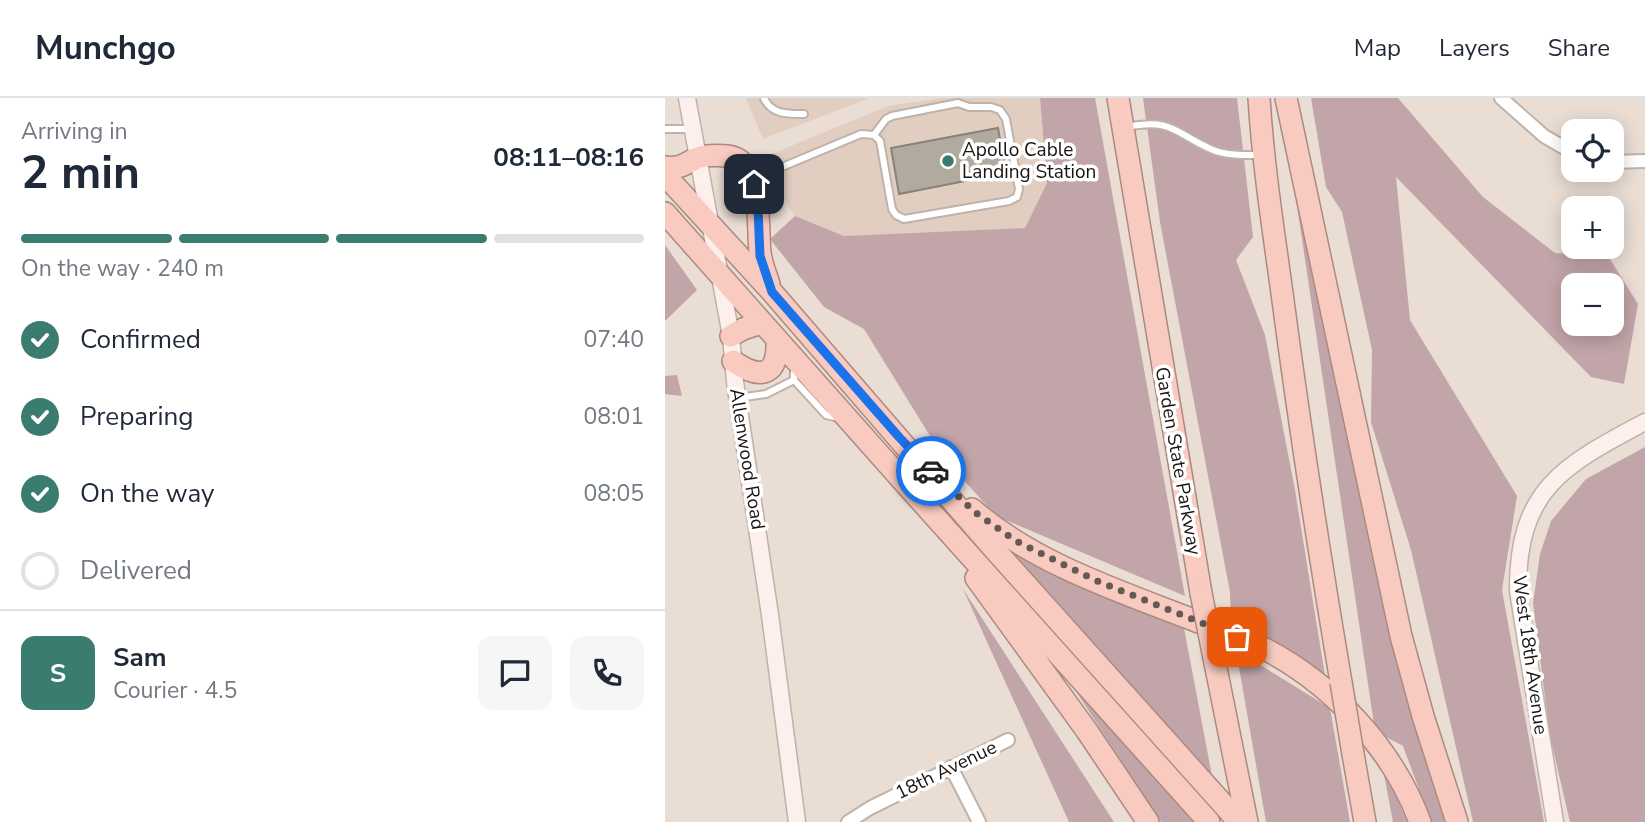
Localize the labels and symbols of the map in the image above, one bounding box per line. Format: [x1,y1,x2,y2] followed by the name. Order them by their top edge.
[962,137,1096,185] place label: Apollo Cable Landing Station
[940,153,956,169] marker: Apollo Cable Landing Station
[724,154,784,214] pin
[1149,365,1207,557] street label: Garden State Parkway
[723,386,771,532] street label: Allenwood Road
[896,436,966,506] courier
[1506,574,1554,736] street label: West 18th Avenue
[1207,607,1267,667] pin
[891,734,1001,806] street label: 18th Avenue

